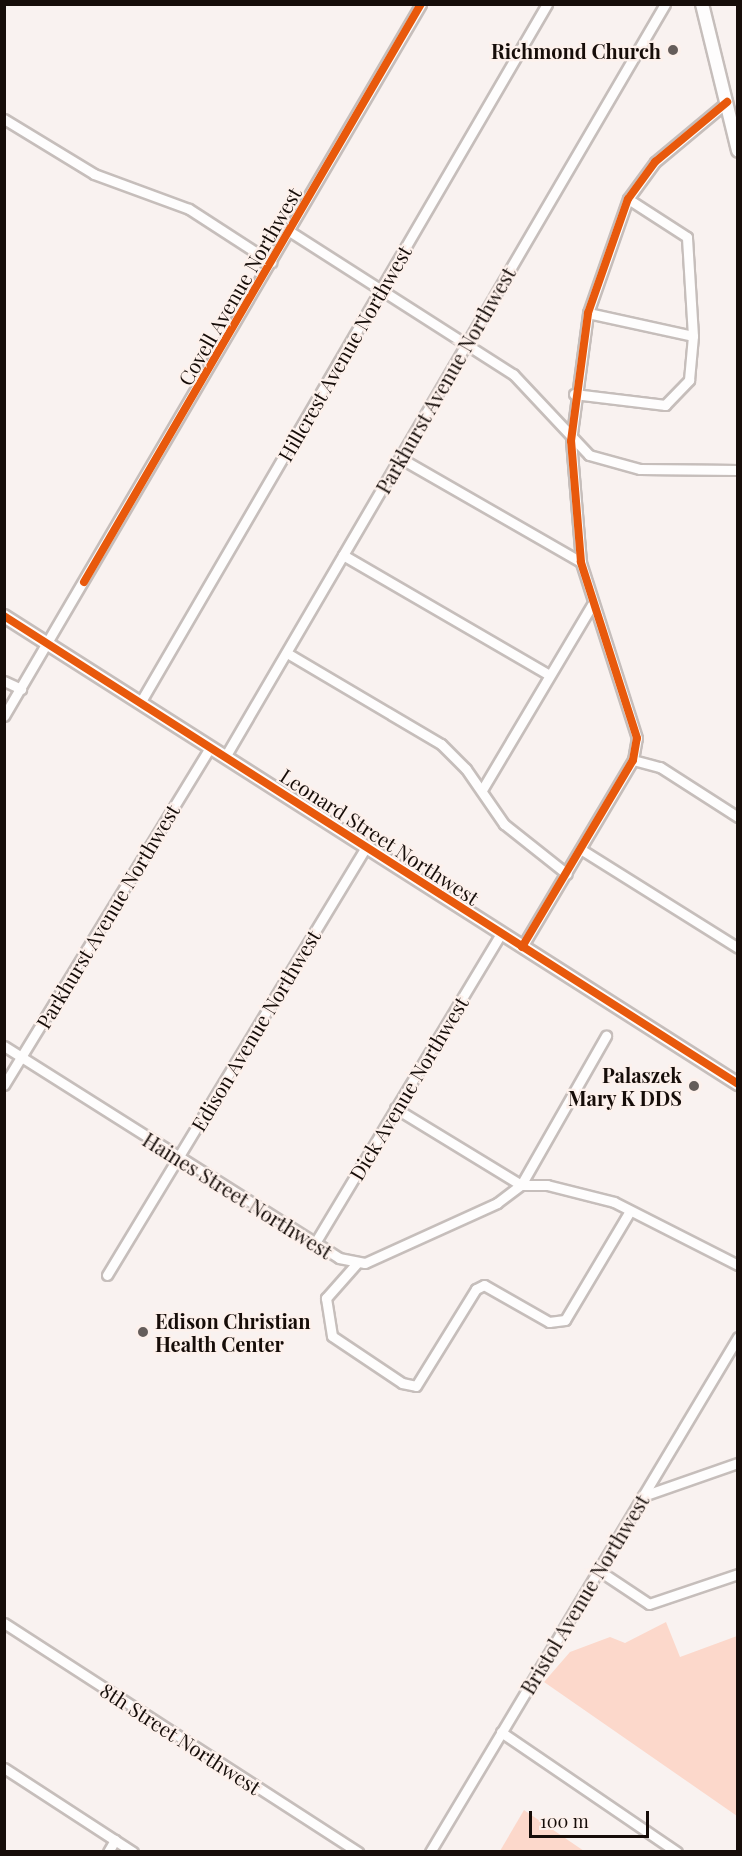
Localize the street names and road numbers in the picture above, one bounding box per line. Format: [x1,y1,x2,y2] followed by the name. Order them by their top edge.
[172,182,306,390] street label: Covell Avenue Northwest
[272,240,416,466] street label: Hillcrest Avenue Northwest
[370,262,520,498] street label: Parkhurst Avenue Northwest
[276,763,484,909] street label: Leonard Street Northwest
[30,799,184,1033] street label: Parkhurst Avenue Northwest
[185,925,325,1135] street label: Edison Avenue Northwest
[343,992,473,1184] street label: Dick Avenue Northwest
[139,1127,337,1263] street label: Haines Street Northwest
[515,1490,653,1698] street label: Bristol Avenue Northwest
[96,1677,266,1799] street label: 8th Street Northwest

